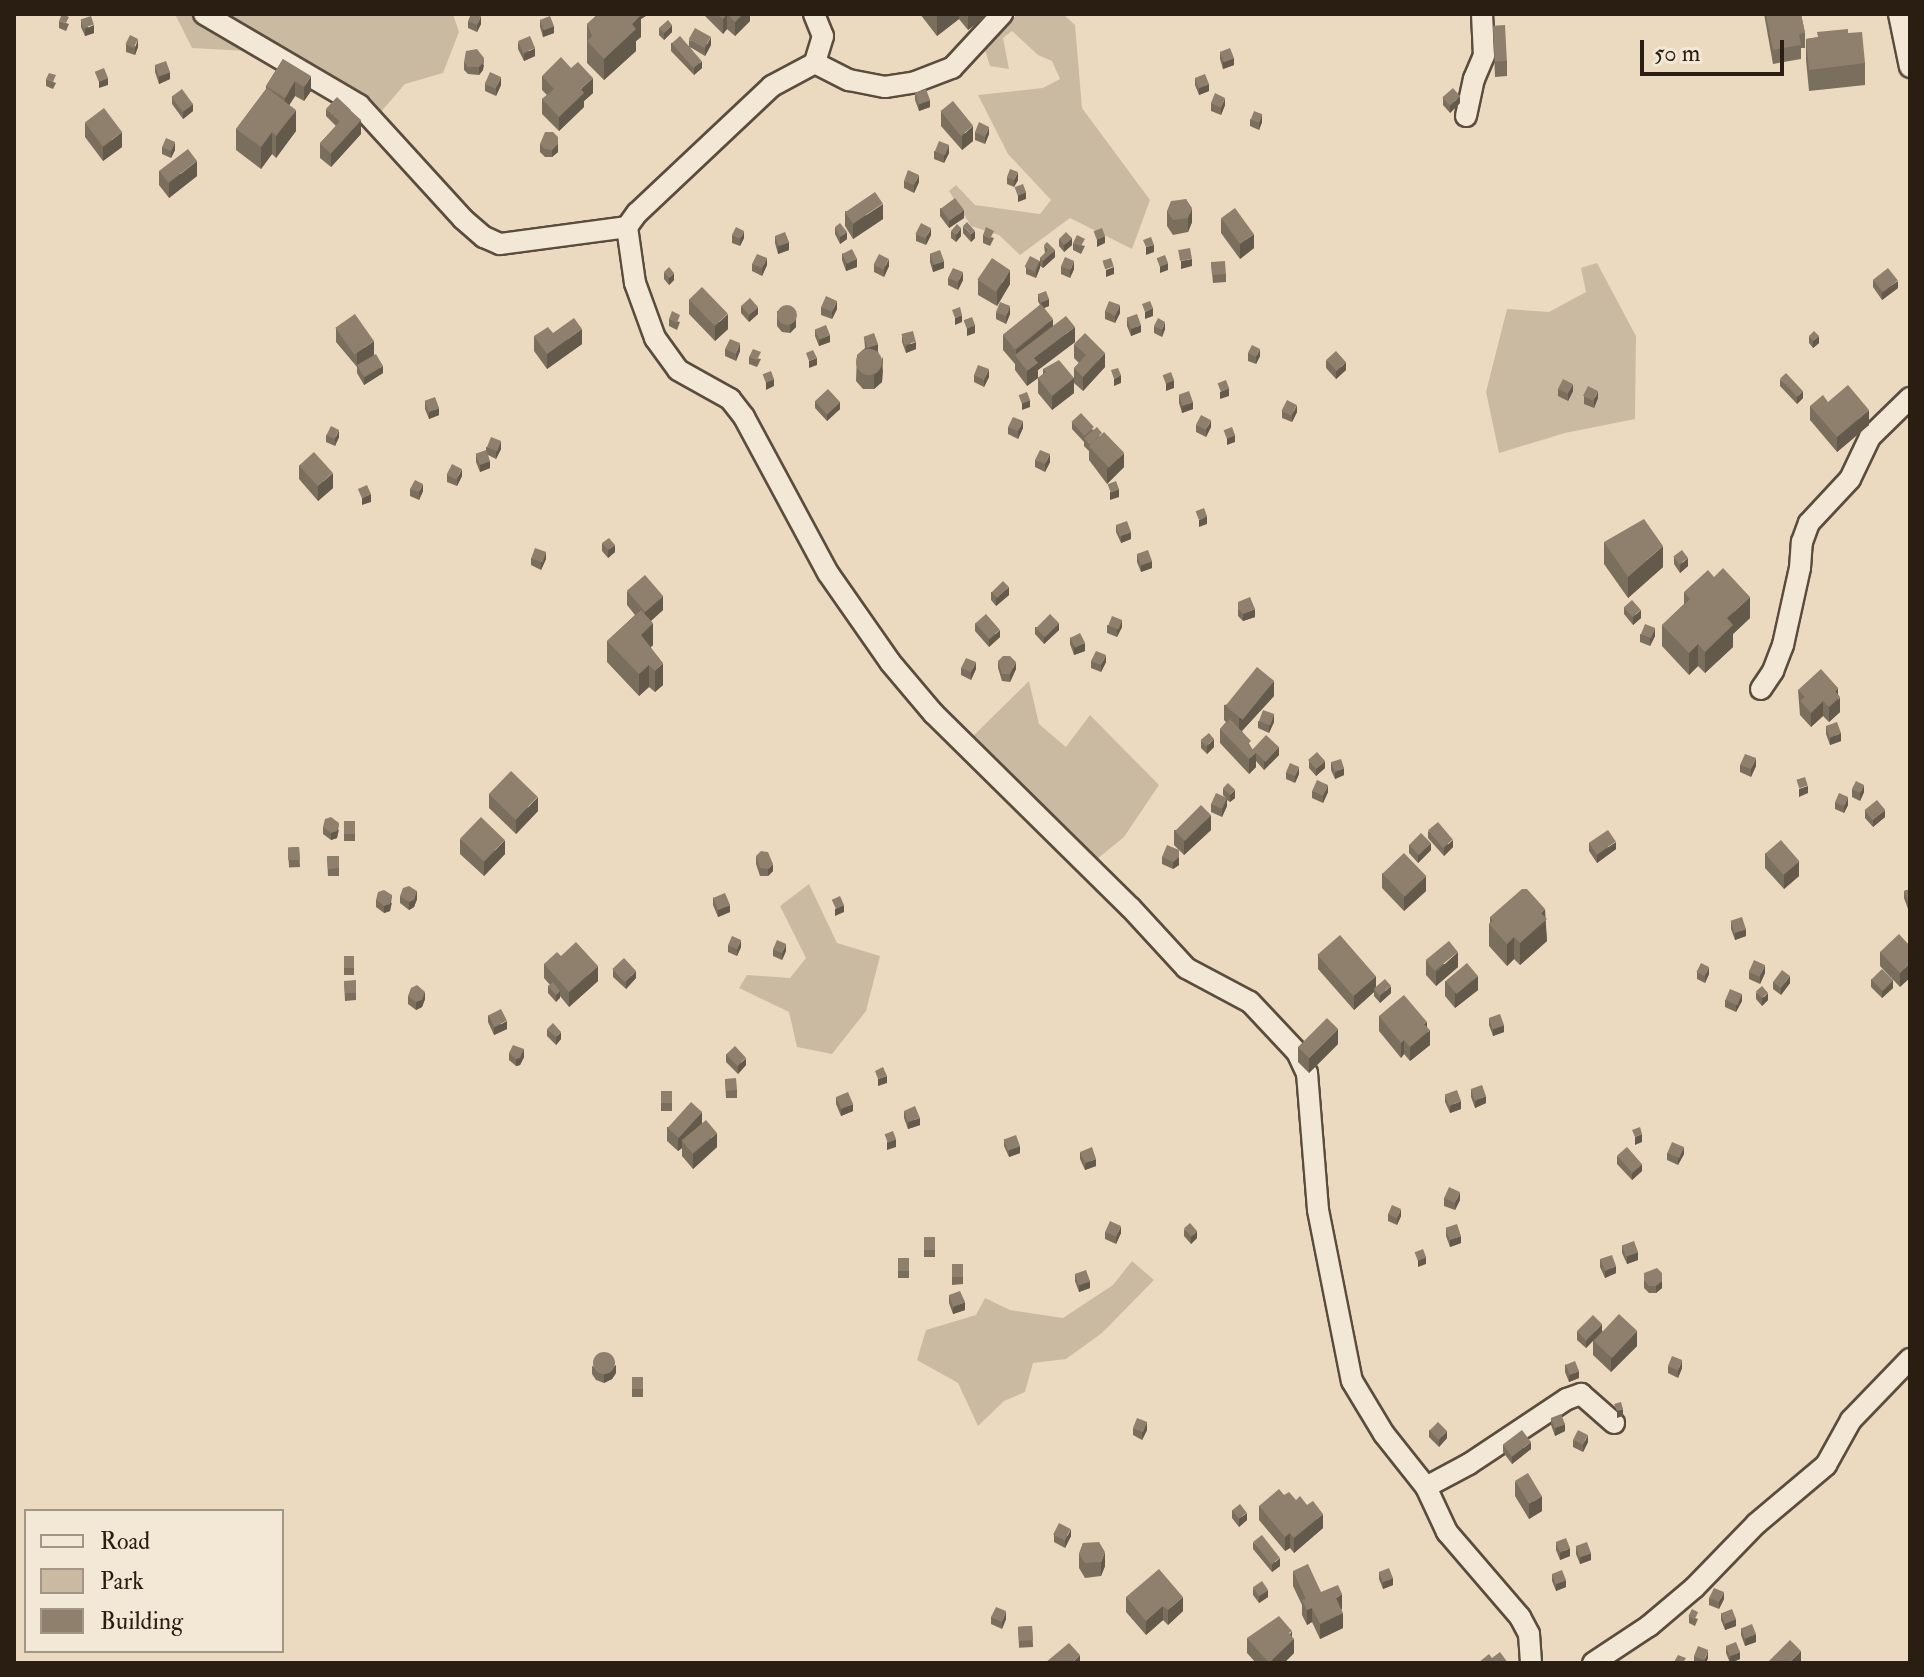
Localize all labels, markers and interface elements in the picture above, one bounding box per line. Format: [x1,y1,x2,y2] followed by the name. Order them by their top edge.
[1644,24,1788,74] scale bar
[1654,38,1700,69] text: 50 m
[24,1509,284,1653] legend
[100,1526,150,1557] text: Road
[100,1566,144,1597] text: Park
[100,1606,183,1637] text: Building

